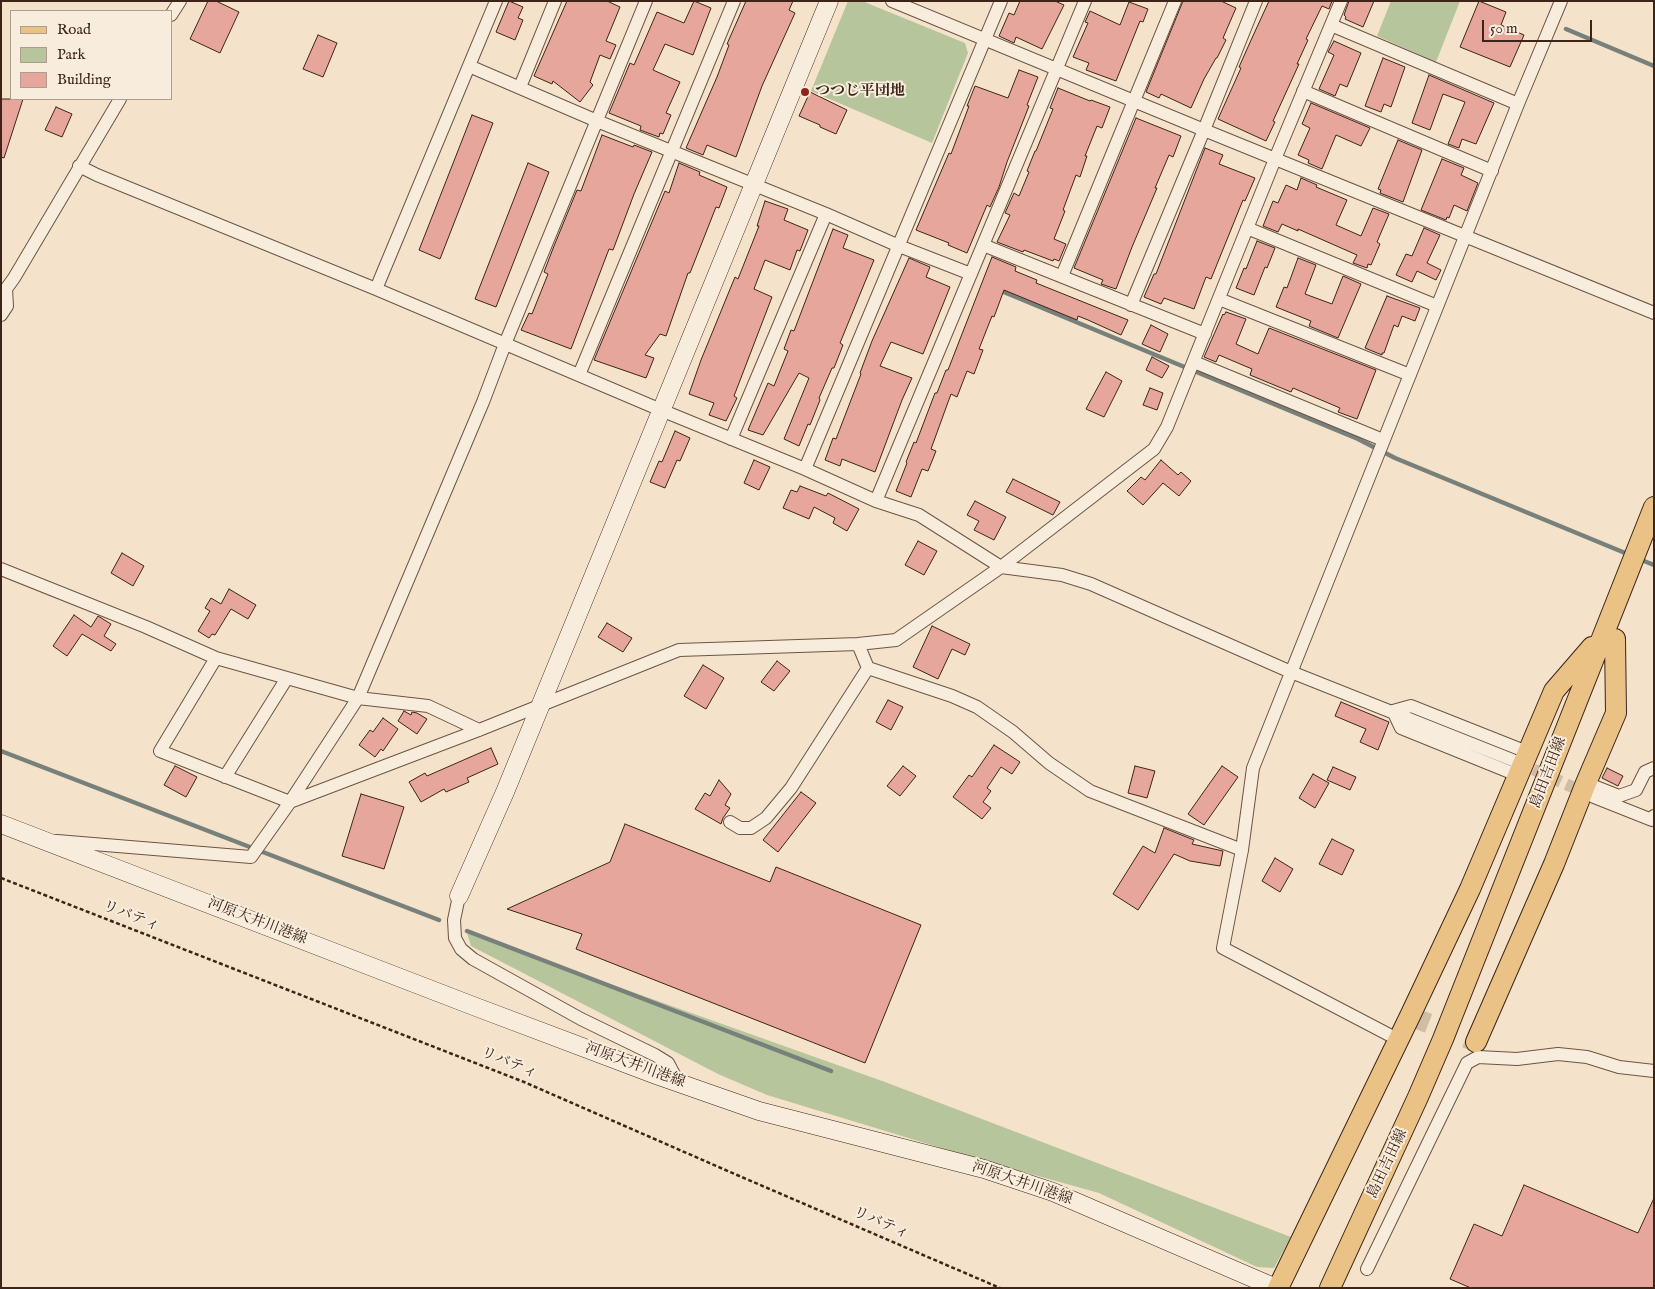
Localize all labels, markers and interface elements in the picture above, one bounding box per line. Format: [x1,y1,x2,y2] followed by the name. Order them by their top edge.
[10,10,172,100] legend
[1485,10,1595,42] scale bar
[1490,19,1518,38] text: 50 m
[57,20,91,39] text: Road
[57,45,86,64] text: Park
[57,70,111,89] text: Building
[815,83,905,101] place label: つつじ平団地
[799,86,811,98] marker: つつじ平団地
[1527,735,1571,811] street label: 島田吉田線
[205,895,309,949] street label: 河原大井川港線
[100,898,162,936] street label: リバティ
[583,1040,687,1092] street label: 河原大井川港線
[478,1044,540,1084] street label: リバティ
[1364,1126,1412,1202] street label: 島田吉田線
[969,1158,1075,1210] street label: 河原大井川港線
[850,1204,912,1244] street label: リバティ

